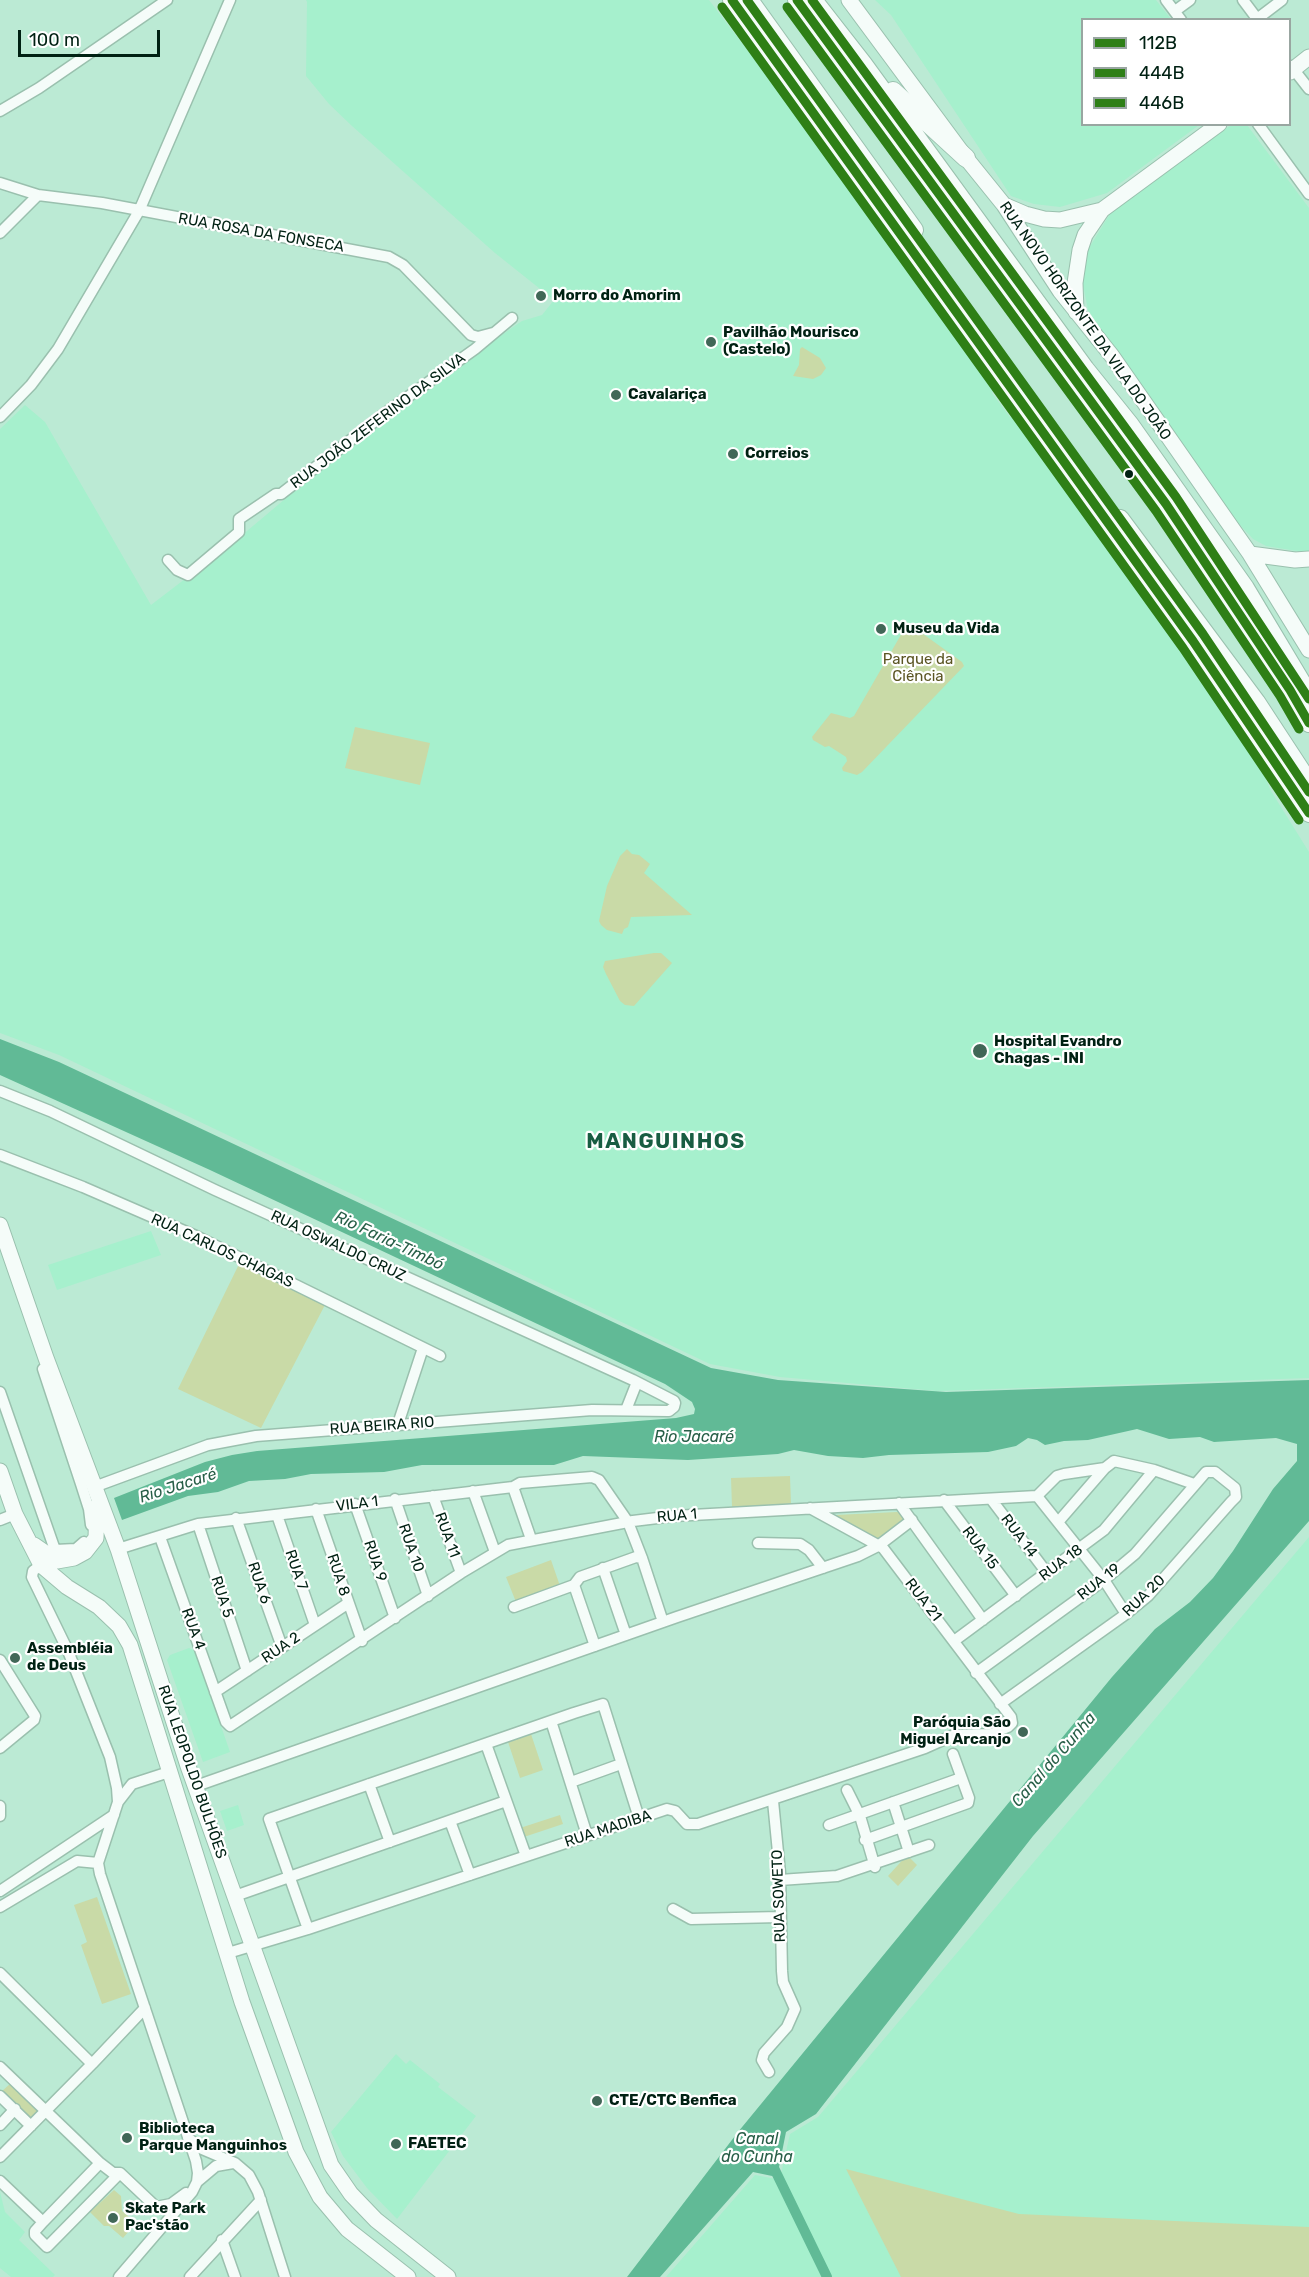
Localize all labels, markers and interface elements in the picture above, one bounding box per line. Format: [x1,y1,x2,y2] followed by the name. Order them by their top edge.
[21,18,164,56] scale bar
[1081,18,1291,126] legend
[29,29,80,51] text: 100 m
[1139,32,1177,54] text: 112B
[1139,62,1185,84] text: 444B
[1139,92,1184,114] text: 446B
[995,198,1175,444] street label: RUA NOVO HORIZONTE DA VILA DO JOÃO
[177,210,345,256] street label: RUA ROSA DA FONSECA
[553,287,681,305] place label: Morro do Amorim
[534,289,548,303] marker: Morro do Amorim
[723,324,859,359] place label: Pavilhão Mourisco (Castelo)
[704,335,718,349] marker: Pavilhão Mourisco (Castelo)
[287,349,469,493] street label: RUA JOÃO ZEFERINO DA SILVA
[628,386,707,404] place label: Cavalariça
[609,388,623,402] marker: Cavalariça
[745,445,809,463] place label: Correios
[726,447,740,461] marker: Correios
[1123,468,1135,480] unlabelled marker
[893,620,999,638] place label: Museu da Vida
[874,622,888,636] marker: Museu da Vida
[883,651,953,686] park label: Parque da Ciência
[994,1033,1122,1068] place label: Hospital Evandro Chagas - INI
[971,1042,989,1060] marker: Hospital Evandro Chagas - INI
[586,1129,746,1155] district label: MANGUINHOS
[268,1207,408,1285] street label: RUA OSWALDO CRUZ
[331,1207,447,1275] water label: Rio Faria-Timbó
[148,1210,296,1292] street label: RUA CARLOS CHAGAS
[329,1413,435,1439] street label: RUA BEIRA RIO
[654,1427,734,1447] water label: Rio Jacaré
[137,1464,219,1508] water label: Rio Jacaré
[335,1492,379,1516] street label: VILA 1
[656,1505,698,1527] street label: RUA 1
[431,1510,463,1560] street label: RUA 11
[997,1511,1041,1561] street label: RUA 14
[394,1522,428,1574] street label: RUA 10
[958,1523,1002,1573] street label: RUA 15
[360,1538,390,1584] street label: RUA 9
[1036,1541,1086,1585] street label: RUA 18
[281,1547,311,1593] street label: RUA 7
[323,1552,353,1598] street label: RUA 8
[244,1560,274,1606] street label: RUA 6
[1074,1560,1124,1604] street label: RUA 19
[1119,1571,1169,1621] street label: RUA 20
[207,1574,237,1620] street label: RUA 5
[901,1575,945,1625] street label: RUA 21
[177,1606,209,1652] street label: RUA 4
[258,1629,304,1667] street label: RUA 2
[27,1640,113,1675] place label: Assembléia de Deus
[8,1651,22,1665] marker: Assembléia de Deus
[154,1683,230,1861] street label: RUA LEOPOLDO BULHÕES
[1008,1709,1100,1811] water label: Canal do Cunha
[900,1714,1011,1749] place label: Paróquia São Miguel Arcanjo
[1016,1725,1030,1739] marker: Paróquia São Miguel Arcanjo
[562,1807,654,1851] street label: RUA MADIBA
[768,1849,790,1943] street label: RUA SOWETO
[609,2092,737,2110] place label: CTE/CTC Benfica
[590,2094,604,2108] marker: CTE/CTC Benfica
[139,2120,287,2155] place label: Biblioteca Parque Manguinhos
[721,2129,793,2167] water label: Canal do Cunha
[120,2131,134,2145] marker: Biblioteca Parque Manguinhos
[408,2135,466,2153] place label: FAETEC
[389,2137,403,2151] marker: FAETEC
[125,2200,206,2235] place label: Skate Park Pac'stão
[106,2211,120,2225] marker: Skate Park Pac'stão

